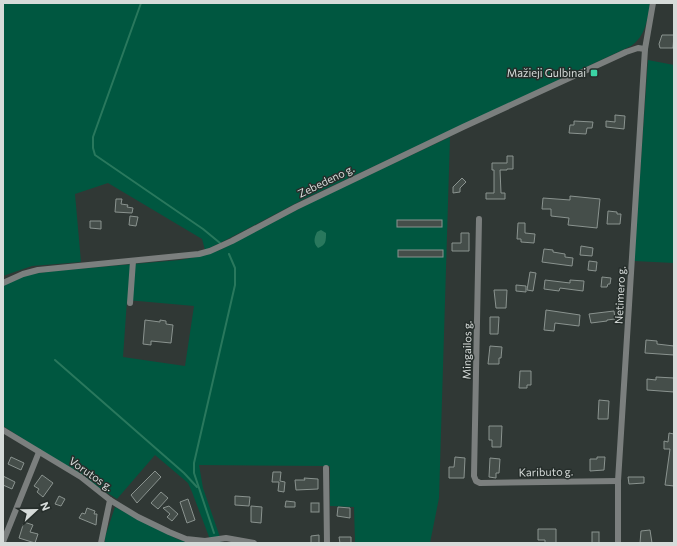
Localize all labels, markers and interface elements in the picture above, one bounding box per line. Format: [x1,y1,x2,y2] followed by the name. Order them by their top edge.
[507,66,586,79] place label: Mažieji Gulbinai
[589,68,599,78] marker: Mažieji Gulbinai
[295,161,356,200] street label: Zebedeno g.
[611,265,628,324] street label: Netimero g.
[459,320,474,380] street label: Mingailos g.
[67,454,116,494] street label: Vorutos g.
[519,465,574,478] street label: Kaributo g.
[16,490,56,530] north arrow
[38,500,53,512] text: N

